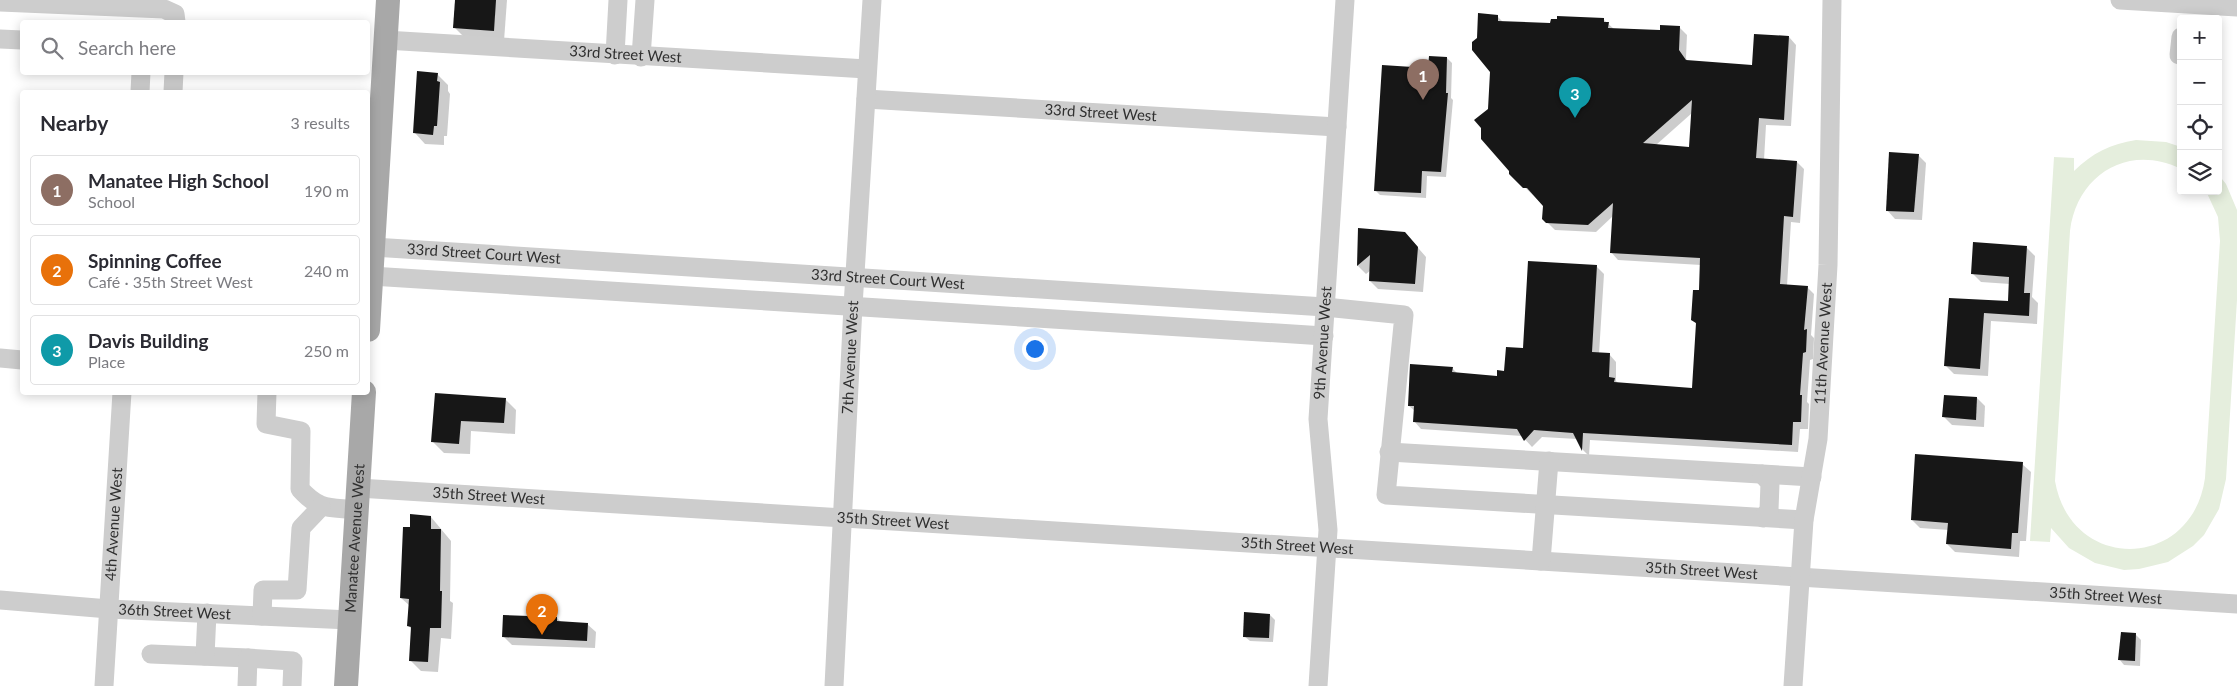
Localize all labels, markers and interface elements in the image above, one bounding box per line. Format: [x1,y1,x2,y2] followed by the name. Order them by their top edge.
[2177,15,2222,195] map controls
[2177,15,2222,60] button: +
[20,20,370,75] search box
[38,34,66,62] icon: search
[78,36,176,59] text: Search here
[569,41,683,66] street label: 33rd Street West
[1407,59,1439,100] pin: 1
[2177,60,2222,105] button: −
[1559,77,1591,118] pin: 3
[1044,100,1158,124] street label: 33rd Street West
[2177,105,2222,150] button: locate
[40,110,108,135] text: Nearby
[290,113,350,132] text: 3 results
[2177,150,2222,195] button: layers
[88,169,269,192] text: Manatee High School
[52,181,62,200] text: 1
[304,181,349,200] text: 190 m
[88,192,135,211] text: School
[406,239,562,267] street label: 33rd Street Court West
[88,249,222,272] text: Spinning Coffee
[52,261,62,280] text: 2
[304,261,349,280] text: 240 m
[811,265,966,292] street label: 33rd Street Court West
[88,272,253,291] text: Café · 35th Street West
[1810,281,1835,405] street label: 11th Avenue West
[1309,285,1335,400] street label: 9th Avenue West
[838,299,861,415] street label: 7th Avenue West
[88,329,208,352] text: Davis Building
[1022,336,1048,362] your location
[52,341,62,360] text: 3
[304,341,349,360] text: 250 m
[88,352,125,371] text: Place
[341,463,368,613] street label: Manatee Avenue West
[100,466,125,582] street label: 4th Avenue West
[432,483,546,508] street label: 35th Street West
[836,508,950,533] street label: 35th Street West
[1240,533,1355,557] street label: 35th Street West
[1645,557,1759,582] street label: 35th Street West
[2049,582,2163,607] street label: 35th Street West
[526,594,558,635] pin: 2
[118,599,232,623] street label: 36th Street West

